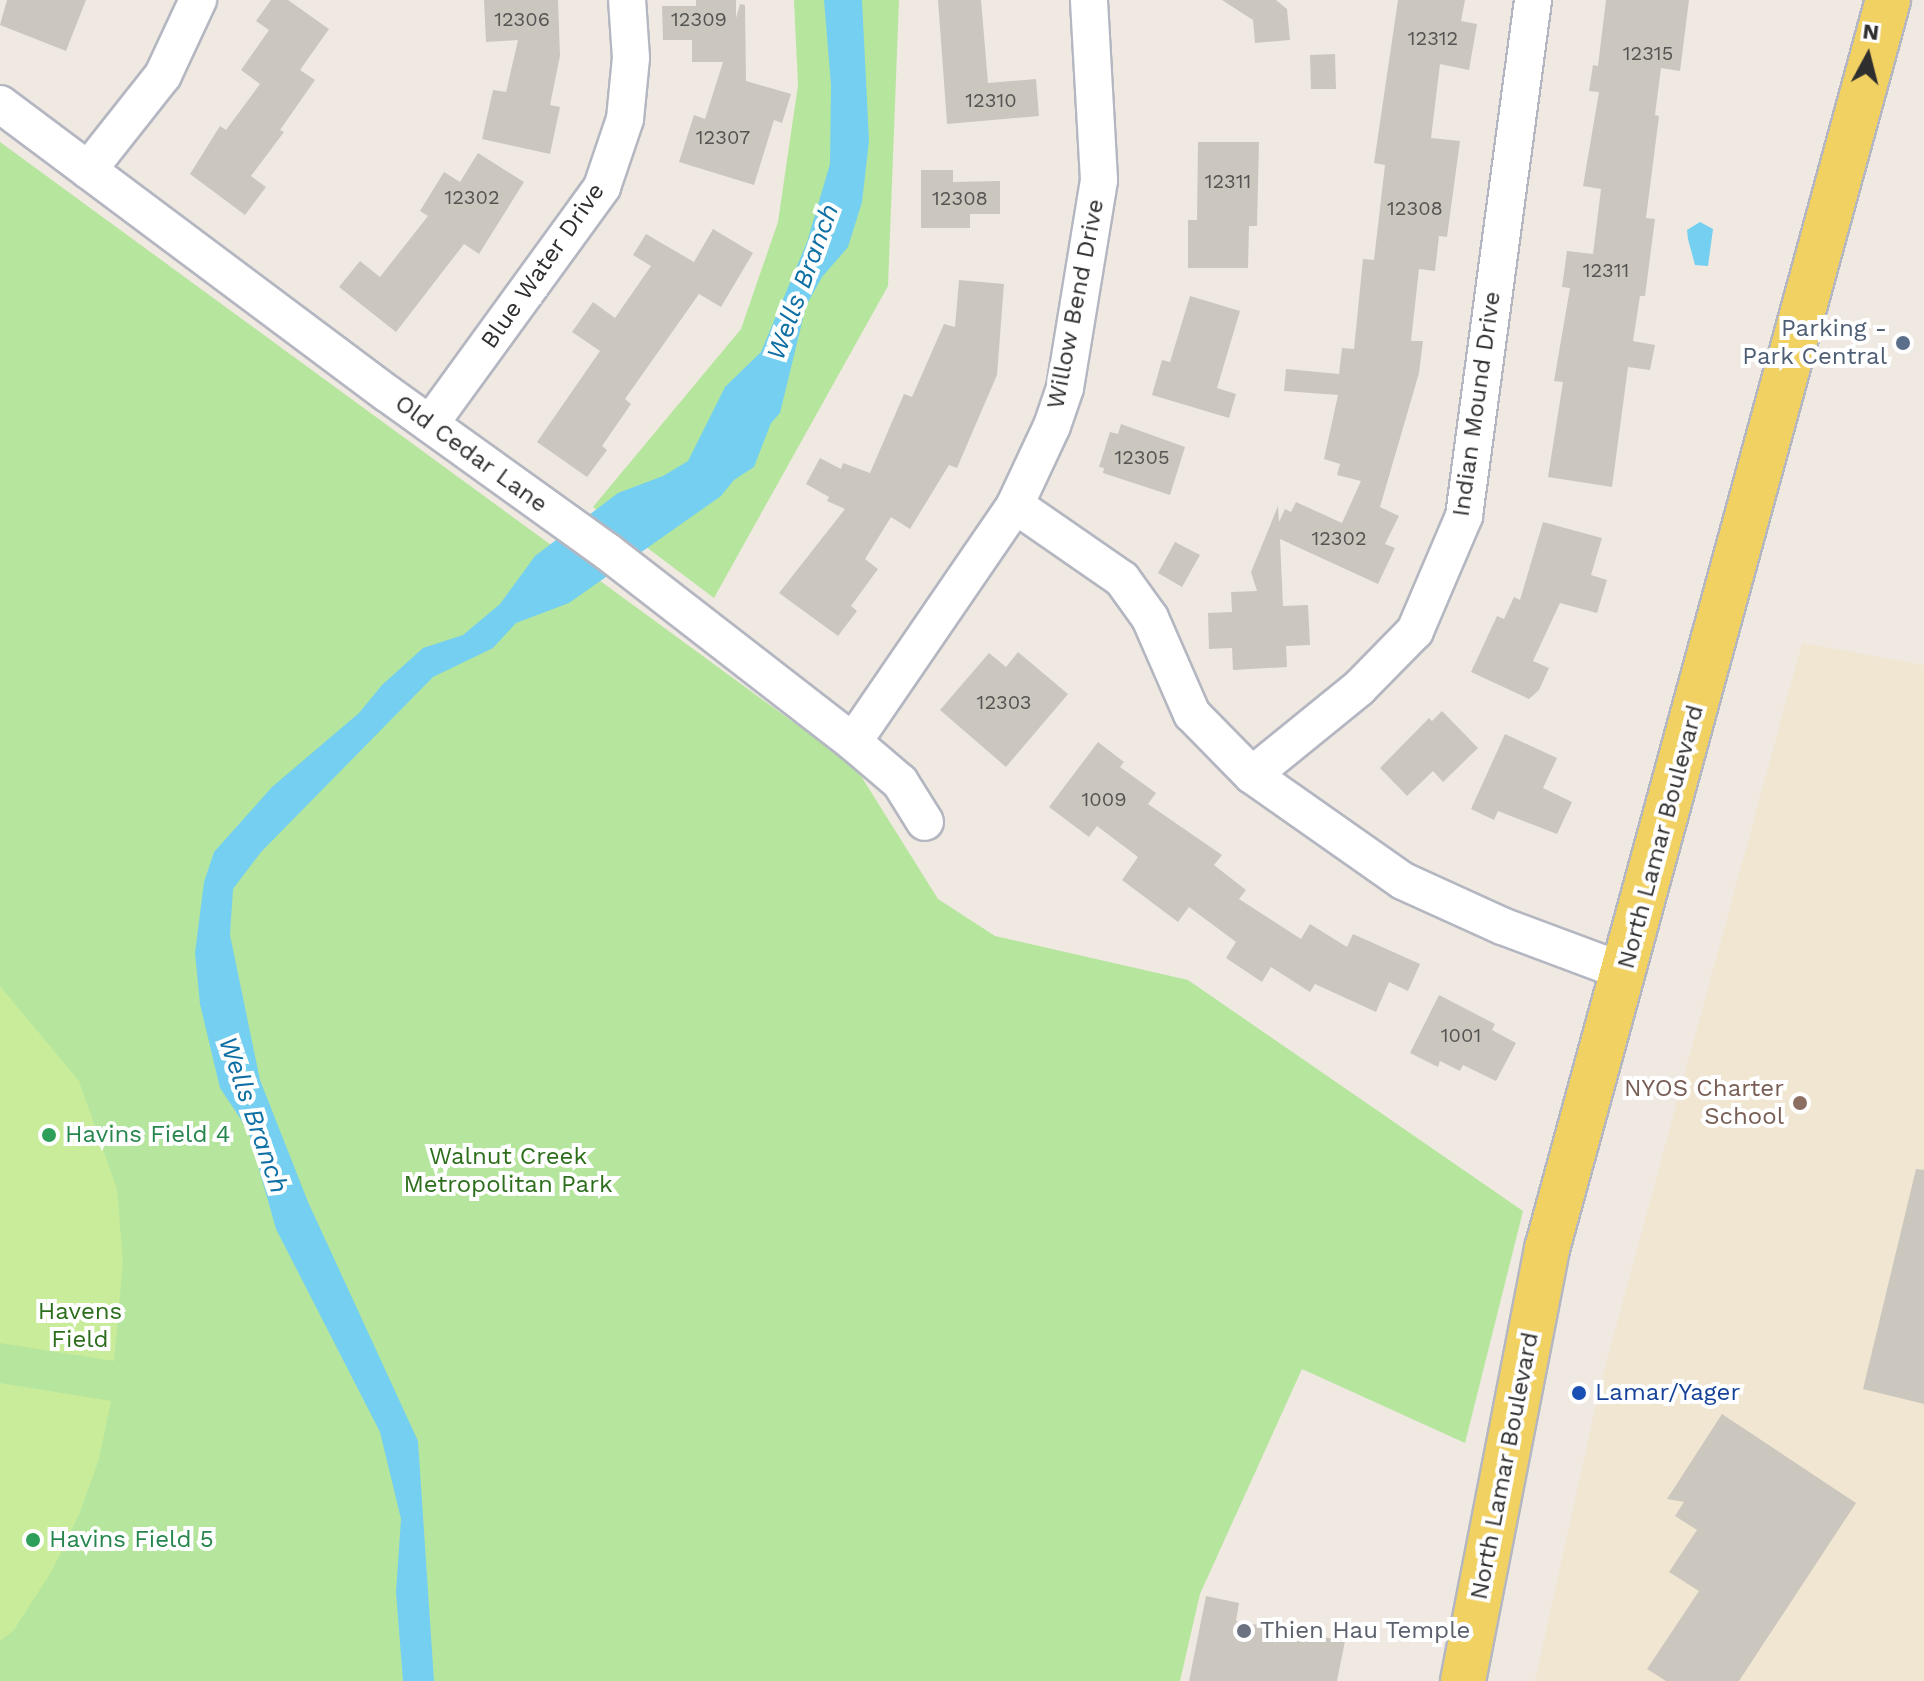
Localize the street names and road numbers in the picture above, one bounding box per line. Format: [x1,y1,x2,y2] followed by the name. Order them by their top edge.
[475,177,611,355] street label: Blue Water Drive
[1041,196,1111,412] street label: Willow Bend Drive
[1447,290,1507,518] street label: Indian Mound Drive
[389,389,553,519] street label: Old Cedar Lane
[1612,702,1710,972] street label: North Lamar Boulevard
[1465,1330,1545,1602] street label: North Lamar Boulevard

